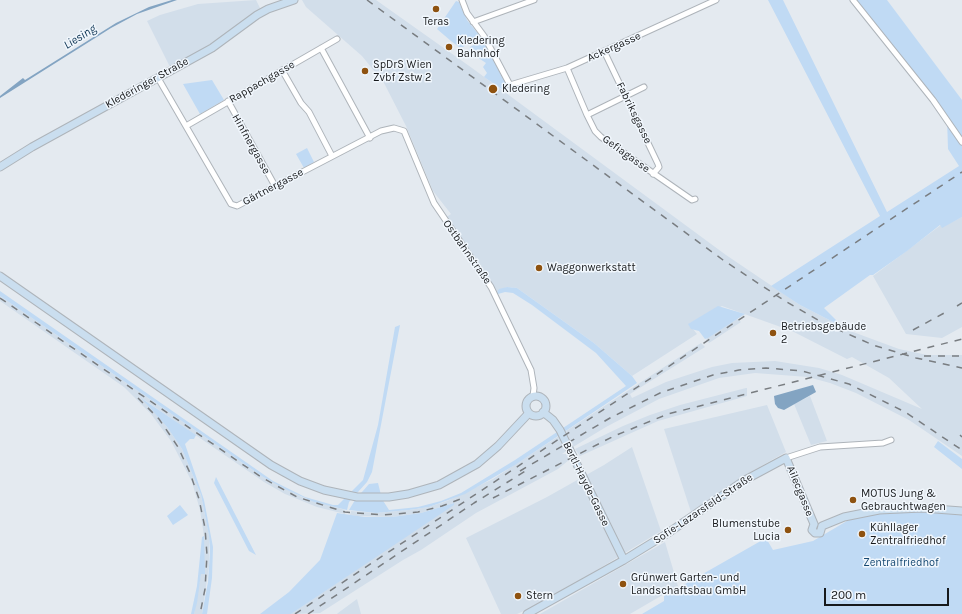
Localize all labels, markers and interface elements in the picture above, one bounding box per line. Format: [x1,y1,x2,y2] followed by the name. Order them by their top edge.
[431,4,441,14] marker: Teras
[423,15,449,29] place label: Teras
[61,22,99,52] water label: Liesing
[585,29,643,65] street label: Ackergasse
[457,34,505,60] place label: Kledering Bahnhof
[444,42,454,52] marker: Kledering Bahnhof
[103,55,191,111] street label: Klederinger Straße
[227,58,297,106] street label: Rappachgasse
[373,58,432,84] place label: SpDrS Wien Zvbf Zstw 2
[360,66,370,76] marker: SpDrS Wien Zvbf Zstw 2
[613,80,655,146] street label: Fabriksgasse
[502,82,550,96] place label: Kledering
[487,83,499,95] marker: Kledering
[229,112,273,176] street label: Hinfnergasse
[600,132,652,176] street label: Gefiagasse
[240,165,306,209] street label: Gärtnergasse
[440,217,494,287] street label: Ostbahnstraße
[547,261,636,275] place label: Waggonwerkstatt
[534,263,544,273] marker: Waggonwerkstatt
[781,320,866,346] place label: Betriebsgebäude 2
[768,328,778,338] marker: Betriebsgebäude 2
[560,440,612,528] street label: Bertl-Hayde-Gasse
[784,464,816,518] street label: Ailecgasse
[651,471,755,547] street label: Sofie-Lazarsfeld-Straße
[861,487,946,513] place label: MOTUS Jung & Gebrauchtwagen
[848,495,858,505] marker: MOTUS Jung & Gebrauchtwagen
[712,517,780,543] place label: Blumenstube Lucia
[870,521,946,547] place label: Kühllager Zentralfriedhof
[783,525,793,535] marker: Blumenstube Lucia
[857,529,867,539] marker: Kühllager Zentralfriedhof
[863,556,939,570] park label: Zentralfriedhof
[631,571,746,597] place label: Grünwert Garten- und Landschaftsbau GmbH
[618,579,628,589] marker: Grünwert Garten- und Landschaftsbau GmbH
[826,580,951,606] scale bar
[831,588,866,602] text: 200 m
[526,589,553,603] place label: Stern
[513,591,523,601] marker: Stern

